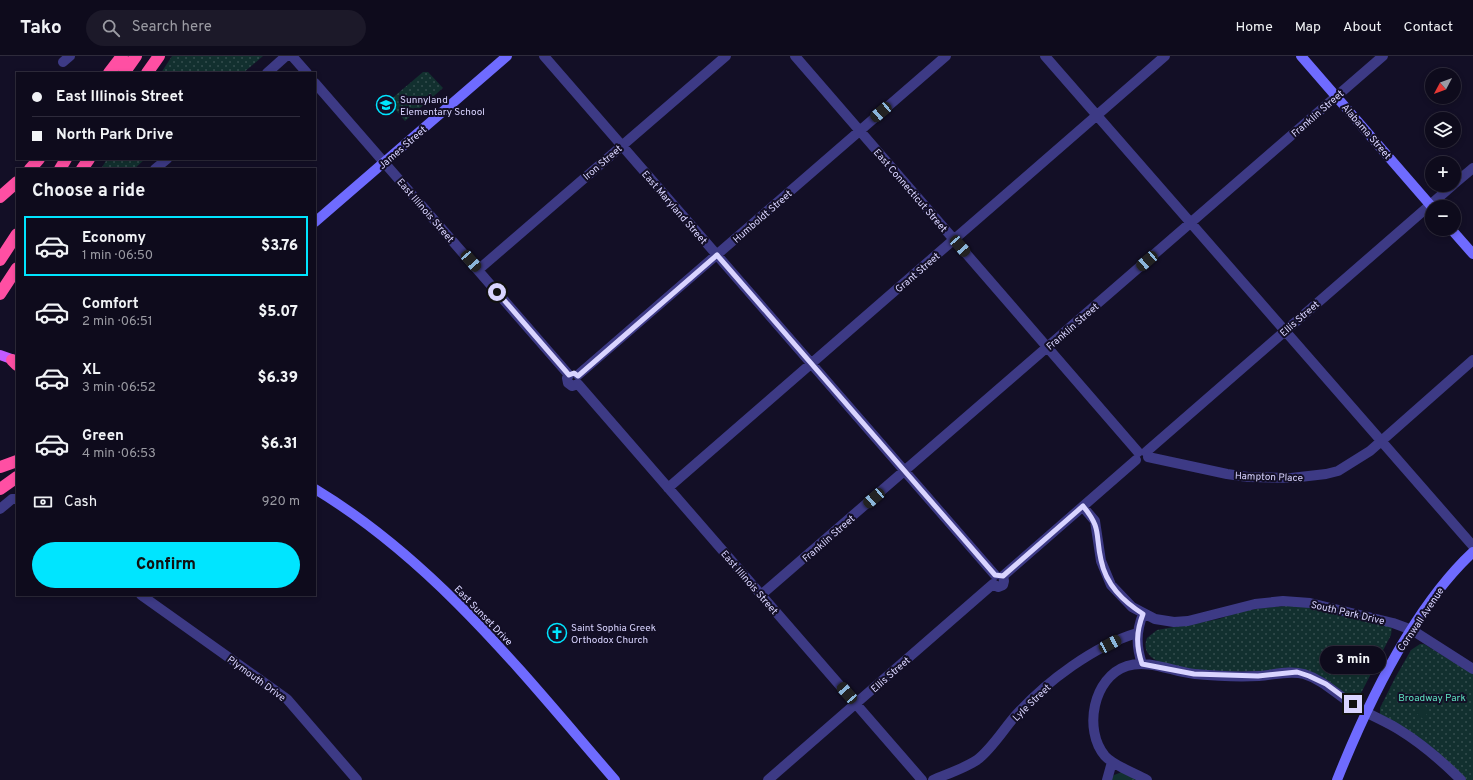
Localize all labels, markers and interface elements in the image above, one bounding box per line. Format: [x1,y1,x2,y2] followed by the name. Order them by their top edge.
[86,10,366,46] search box
[20,16,62,40] text: Tako
[100,17,122,39] icon: search
[132,18,212,37] text: Search here
[1236,19,1273,36] text: Home
[1295,19,1321,36] text: Map
[1343,19,1382,36] text: About
[1404,19,1453,36] text: Contact
[1425,68,1461,104] north arrow
[1425,68,1461,236] map controls
[56,88,184,107] text: East Illinois Street
[1289,88,1347,141] street label: Franklin Street
[375,94,397,116] school or university icon: Sunnyland Elementary School
[400,94,485,119] place label: Sunnyland Elementary School
[868,100,894,124] car
[1338,101,1394,163] street label: Alabama Street
[1425,112,1461,148] button: layers
[376,124,430,172] street label: James Street
[56,126,173,145] text: North Park Drive
[581,143,625,184] street label: Iron Street
[870,147,950,236] street label: East Connecticut Street
[1425,156,1461,192] button: +
[638,168,710,248] street label: East Maryland Street
[393,176,456,246] street label: East Illinois Street
[32,180,145,203] text: Choose a ride
[731,188,795,246] street label: Humboldt Street
[1425,200,1461,236] button: −
[34,228,70,264] icon: car
[82,229,146,248] text: Economy
[948,233,972,259] car
[261,237,298,256] text: $3.76
[82,248,153,264] text: 1 min · 06:50
[459,248,483,274] car
[1134,249,1160,273] car
[893,250,943,296] street label: Grant Street
[488,283,506,301] route start
[34,294,70,330] icon: car
[82,295,139,314] text: Comfort
[1277,298,1323,340] street label: Ellis Street
[1044,301,1102,354] street label: Franklin Street
[258,303,298,322] text: $5.07
[82,314,153,330] text: 2 min · 06:51
[34,360,70,396] icon: car
[82,361,100,380] text: XL
[257,369,298,388] text: $6.39
[82,380,156,396] text: 3 min · 06:52
[34,426,70,462] icon: car
[82,427,124,446] text: Green
[261,435,298,454] text: $6.31
[82,446,156,462] text: 4 min · 06:53
[1235,470,1303,485] street label: Hampton Place
[861,486,887,510] car
[32,491,54,513] icon: cash
[64,493,97,512] text: Cash
[262,494,300,510] text: 920 m
[800,513,858,566] street label: Franklin Street
[32,542,300,588] button: Confirm
[717,548,780,618] street label: East Illinois Street
[451,583,515,649] street label: East Sunset Drive
[1395,585,1447,654] street label: Cornwall Avenue
[1310,599,1386,628] street label: South Park Drive
[546,622,568,644] church icon: Saint Sophia Greek Orthodox Church
[571,622,656,647] place label: Saint Sophia Greek Orthodox Church
[1097,633,1123,655] car
[1320,646,1386,674] callout: 3 min
[1336,652,1370,668] text: 3 min
[224,654,288,705] street label: Plymouth Drive
[868,654,914,696] street label: Ellis Street
[835,680,859,706] car
[1010,681,1054,725] street label: Lyle Street
[1398,692,1466,705] park label: Broadway Park
[1344,695,1362,713] route end

